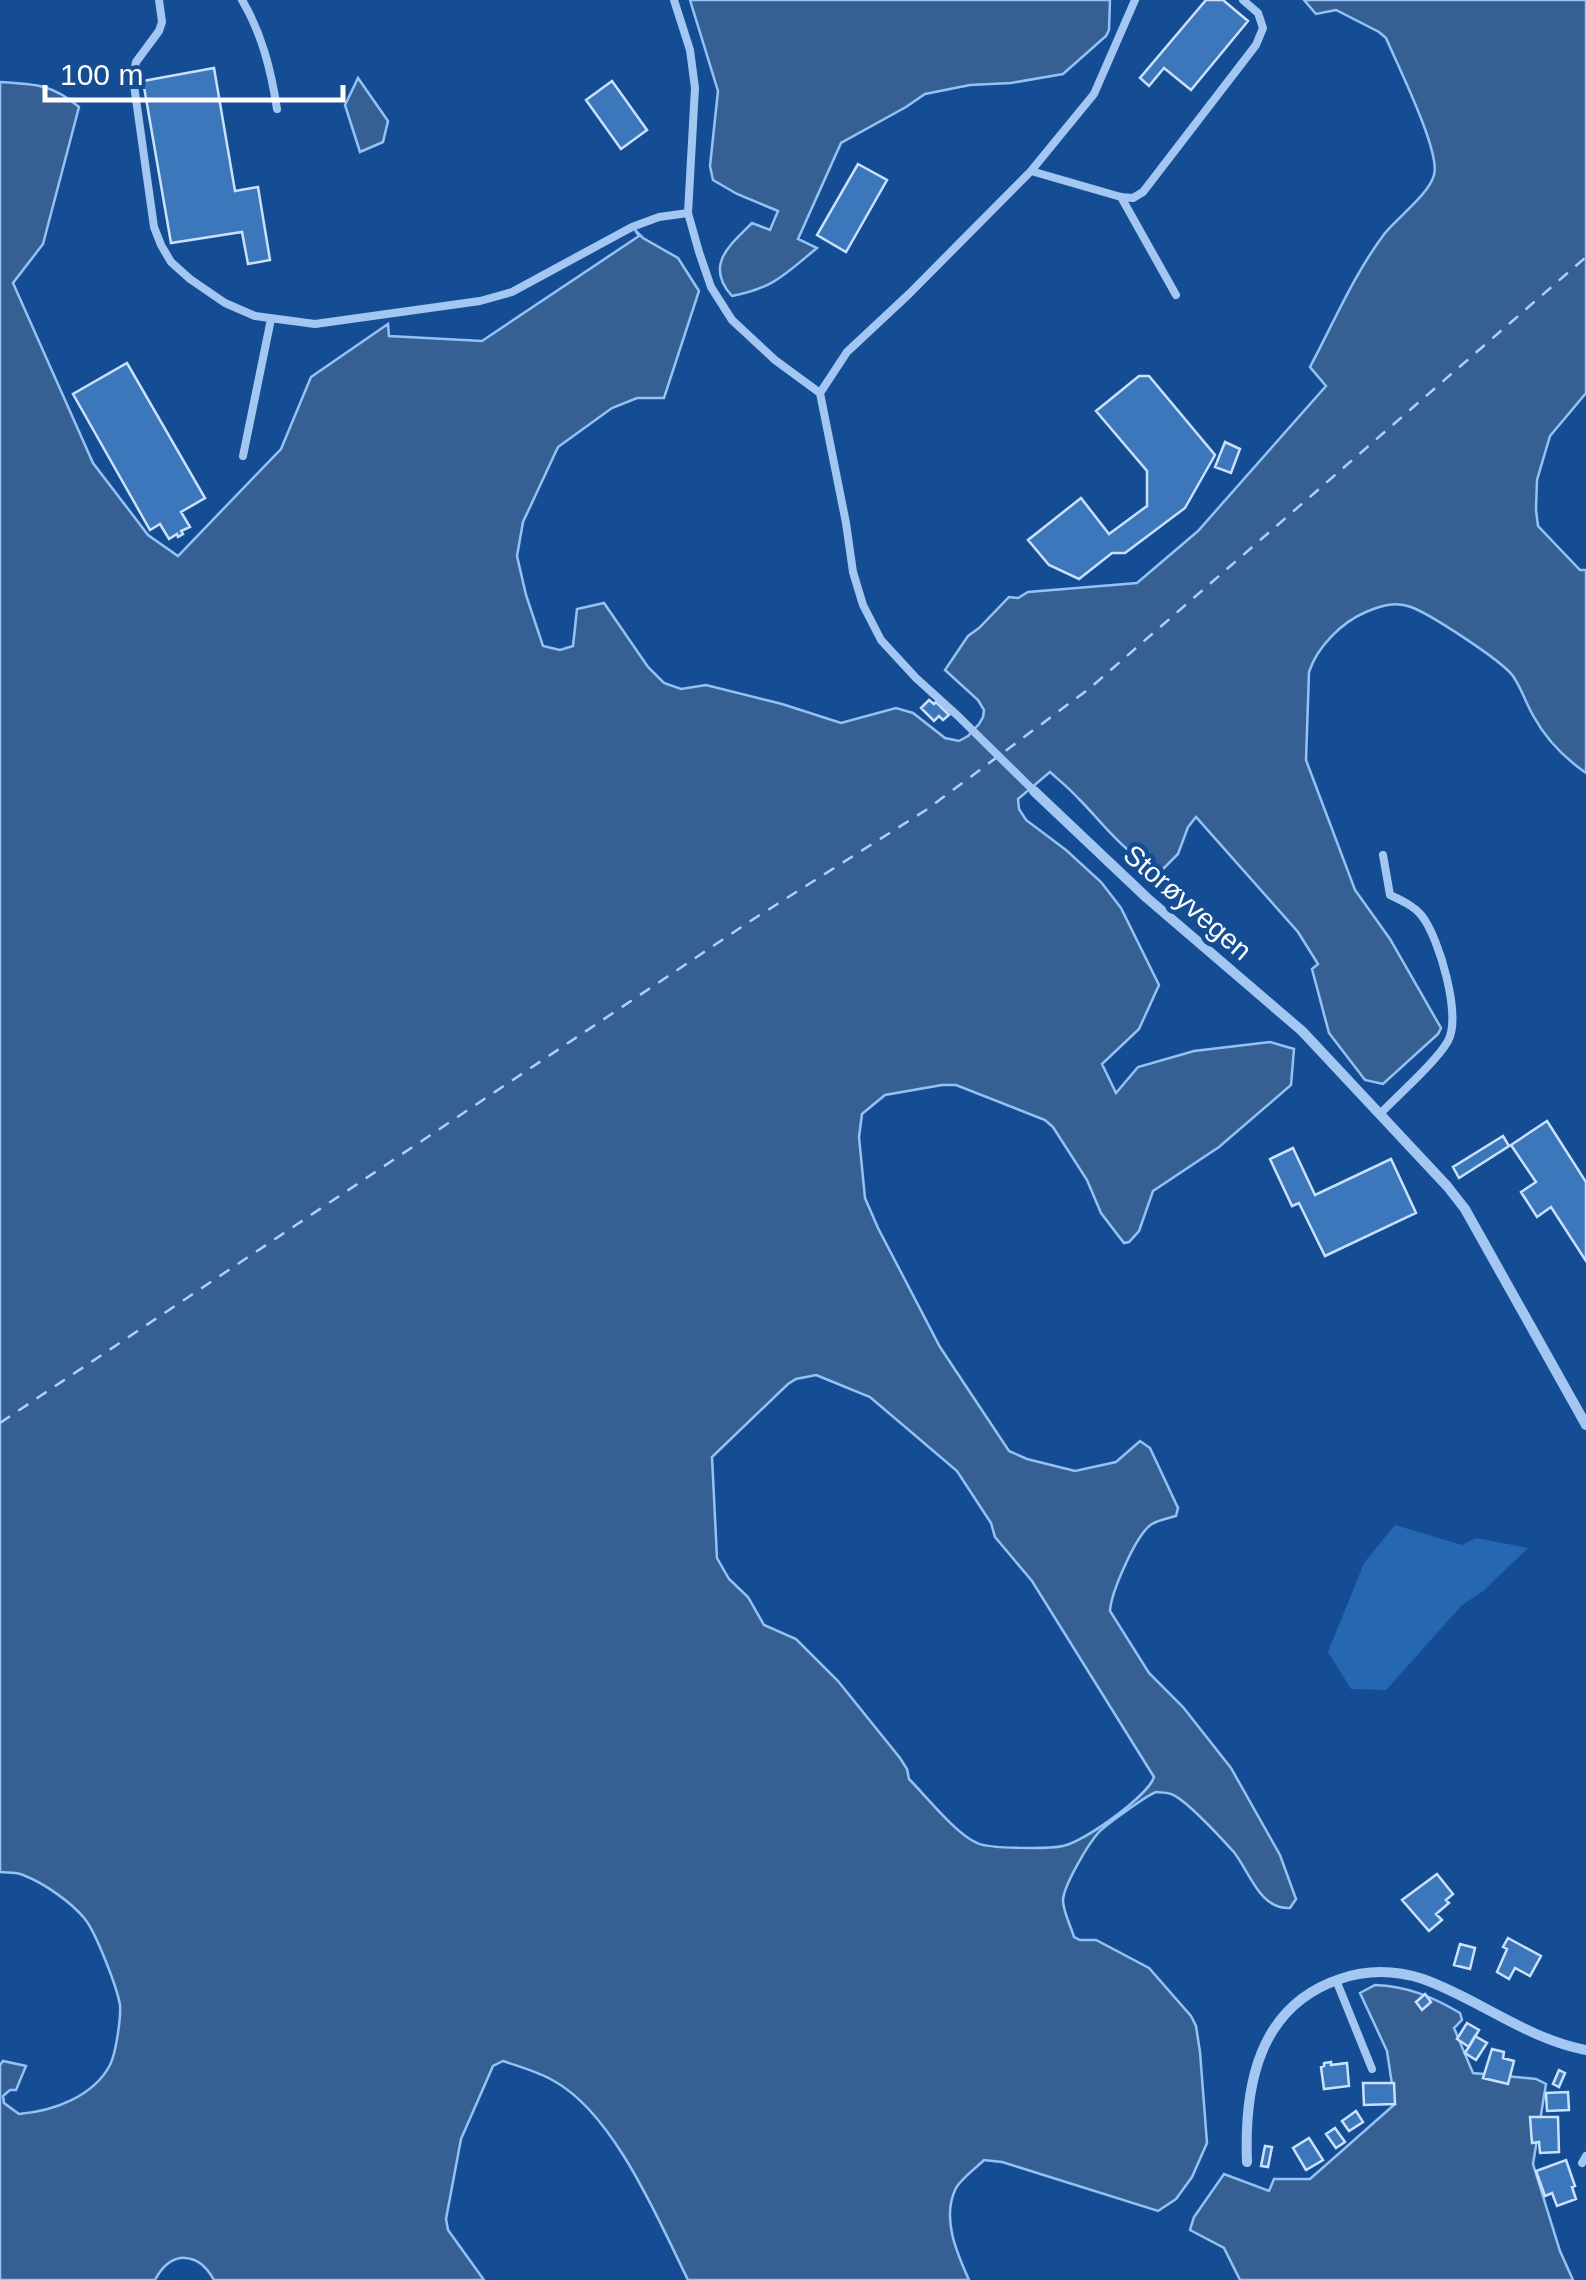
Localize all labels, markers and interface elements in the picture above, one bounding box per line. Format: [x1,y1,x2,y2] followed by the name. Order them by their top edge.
[45,40,342,102] scale bar
[60,58,143,91] text: 100 m
[1118,839,1258,966] street label: Storøyvegen

